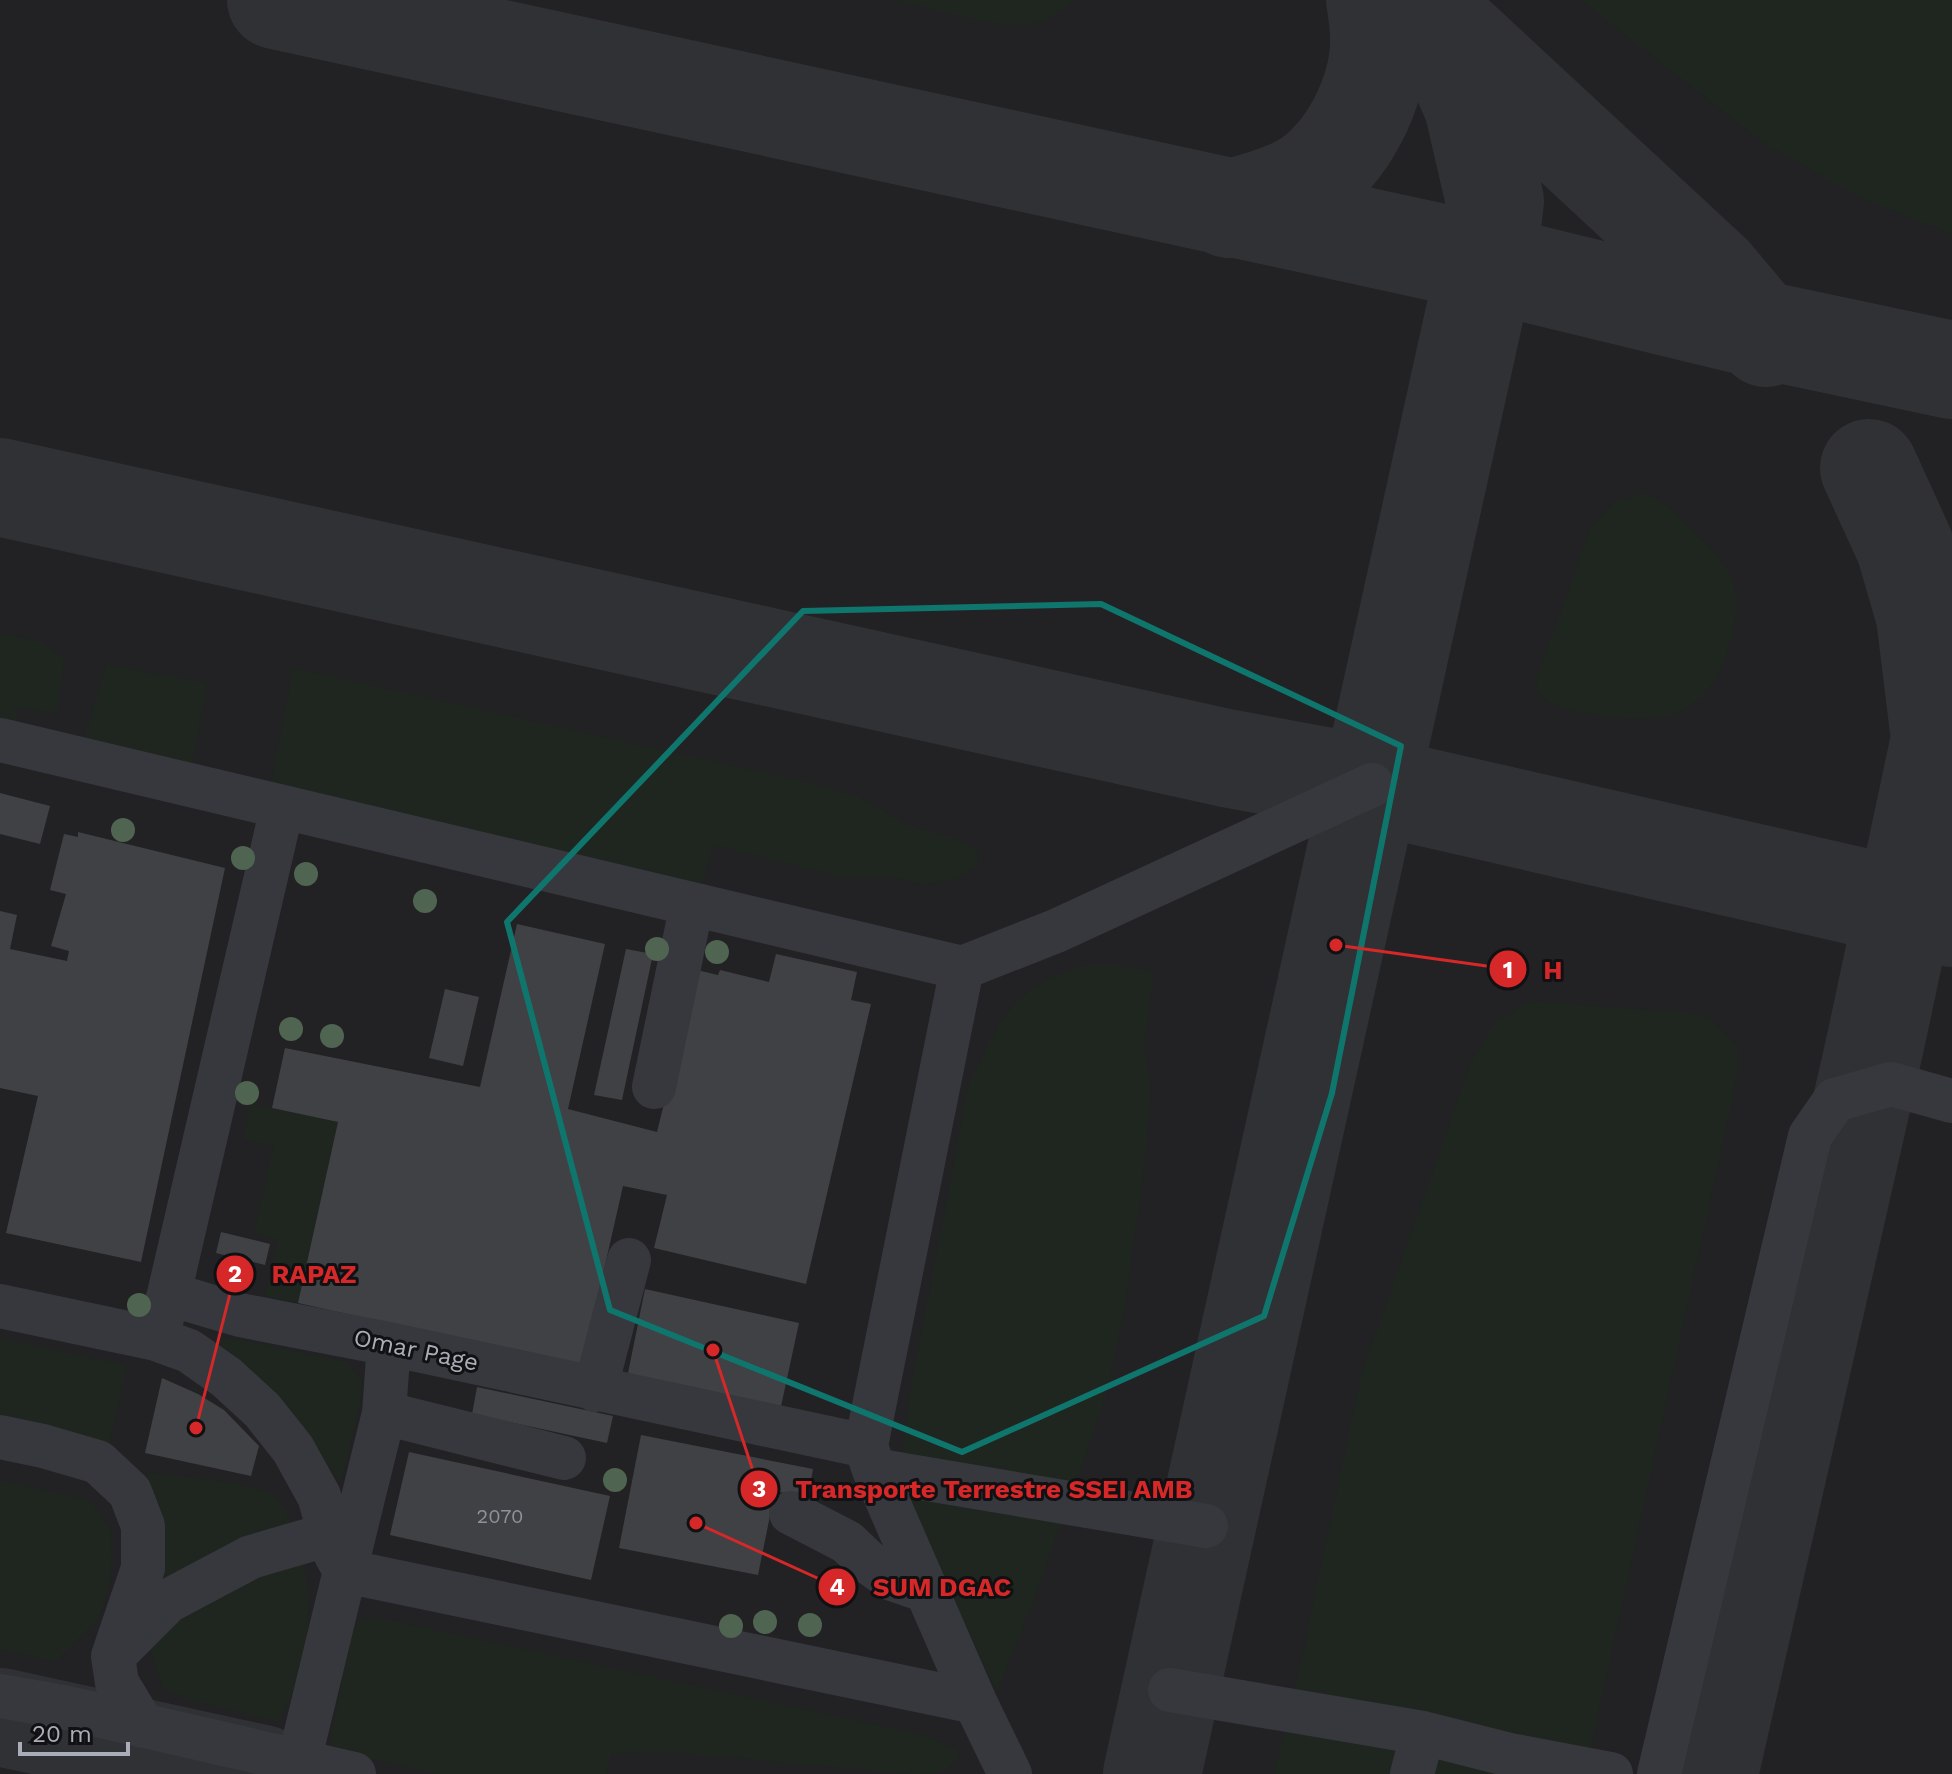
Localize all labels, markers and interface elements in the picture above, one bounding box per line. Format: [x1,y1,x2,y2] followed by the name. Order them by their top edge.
[1488,944,1579,994] callout: H
[1543,955,1563,985] text: H
[1503,956,1513,984] text: 1
[215,1249,372,1299] callout: RAPAZ
[271,1259,357,1289] text: RAPAZ
[228,1260,242,1288] text: 2
[351,1323,481,1377] street label: Omar Page
[739,1464,1209,1514] callout: Transporte Terrestre SSEI AMB
[795,1474,1193,1504] text: Transporte Terrestre SSEI AMB
[752,1475,766,1503] text: 3
[477,1504,523,1528] house number: 2070
[817,1562,1028,1612] callout: SUM DGAC
[873,1572,1012,1602] text: SUM DGAC
[829,1573,845,1601] text: 4
[20,1706,128,1756] scale bar
[32,1720,92,1748] text: 20 m

